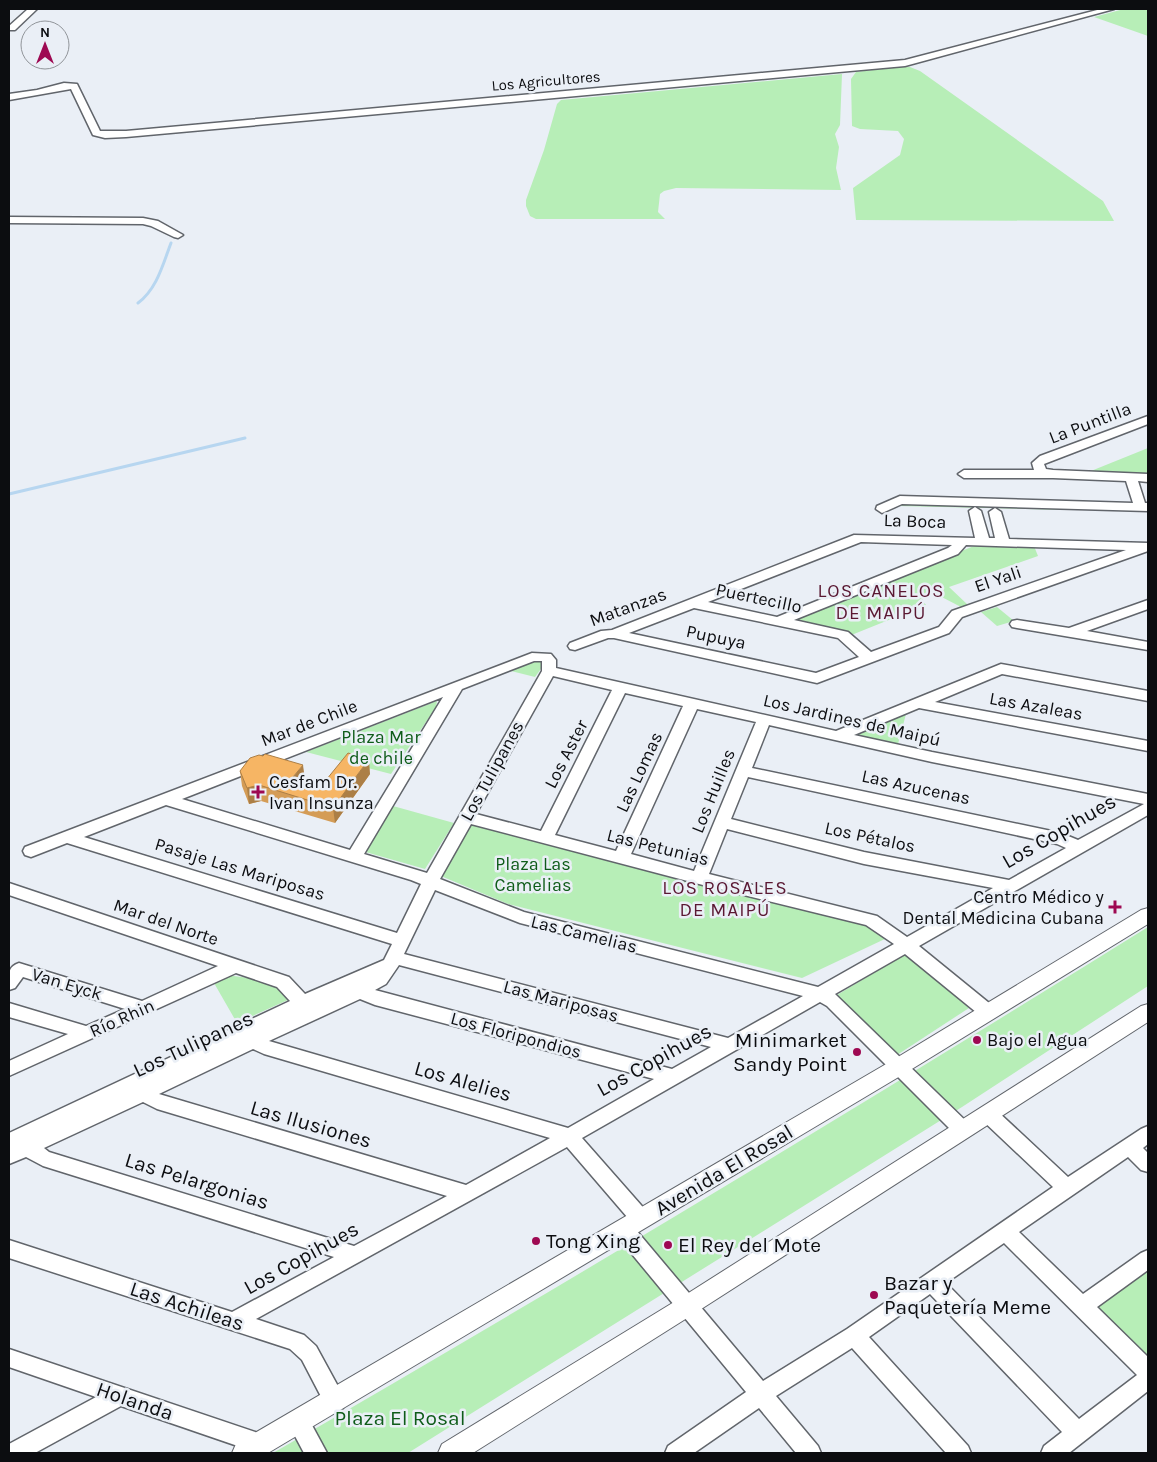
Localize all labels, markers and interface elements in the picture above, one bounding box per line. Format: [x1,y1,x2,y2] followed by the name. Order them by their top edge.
[20,20,70,70] north arrow
[40,24,50,41] text: N
[491,67,601,95] street label: Los Agricultores
[1046,397,1134,449] street label: La Puntilla
[883,509,947,533] street label: La Boca
[971,561,1025,597] street label: El Yali
[714,578,804,618] street label: Puertecillo
[817,580,945,624] district label: LOS CANELOS DE MAIPÚ
[586,583,670,631] street label: Matanzas
[684,620,748,654] street label: Pupuya
[988,687,1084,725] street label: Las Azaleas
[761,689,943,751] street label: Los Jardines de Maipú
[258,695,360,751] street label: Mar de Chile
[539,715,593,792] street label: Los Aster
[455,717,529,825] street label: Los Tulipanes
[341,726,421,769] park label: Plaza Mar de chile
[611,728,667,816] street label: Las Lomas
[686,746,740,836] street label: Los Huilles
[860,765,972,809] street label: Las Azucenas
[269,771,374,814] place label: Cesfam Dr. Ivan Insunza
[251,785,265,799] marker: Cesfam Dr. Ivan Insunza
[998,789,1120,873] street label: Los Copihues
[823,817,917,857] street label: Los Pétalos
[605,824,711,870] street label: Las Petunias
[152,833,328,905] street label: Pasaje Las Mariposas
[495,853,571,896] park label: Plaza Las Camelias
[662,877,788,921] district label: LOS ROSALES DE MAIPÚ
[903,886,1105,929] place label: Centro Médico y Dental Medicina Cubana
[110,894,222,950] street label: Mar del Norte
[1108,900,1122,914] marker: Centro Médico y Dental Medicina Cubana
[529,910,639,958] street label: Las Camelias
[29,963,105,1005] street label: Van Eyck
[501,975,621,1027] street label: Las Mariposas
[86,994,158,1042] street label: Río Rhin
[129,1006,257,1082] street label: Los Tulipanes
[448,1007,584,1063] street label: Los Floripondios
[592,1019,716,1101] street label: Los Copihues
[733,1028,847,1076] place label: Minimarket Sandy Point
[987,1029,1088,1051] place label: Bajo el Agua
[971,1034,983,1046] marker: Bajo el Agua
[851,1046,863,1058] marker: Minimarket Sandy Point
[412,1056,514,1106] street label: Los Alelies
[248,1095,374,1153] street label: Las Ilusiones
[651,1119,797,1221] street label: Avenida El Rosal
[122,1148,272,1214] street label: Las Pelargonias
[239,1217,363,1299] street label: Los Copihues
[546,1229,640,1253] place label: Tong Xing
[678,1233,821,1257] place label: El Rey del Mote
[530,1235,542,1247] marker: Tong Xing
[662,1239,674,1251] marker: El Rey del Mote
[884,1271,1051,1319] place label: Bazar y Paquetería Meme
[127,1276,247,1336] street label: Las Achileas
[868,1289,880,1301] marker: Bazar y Paquetería Meme
[93,1377,177,1425] street label: Holanda
[334,1406,466,1430] park label: Plaza El Rosal

